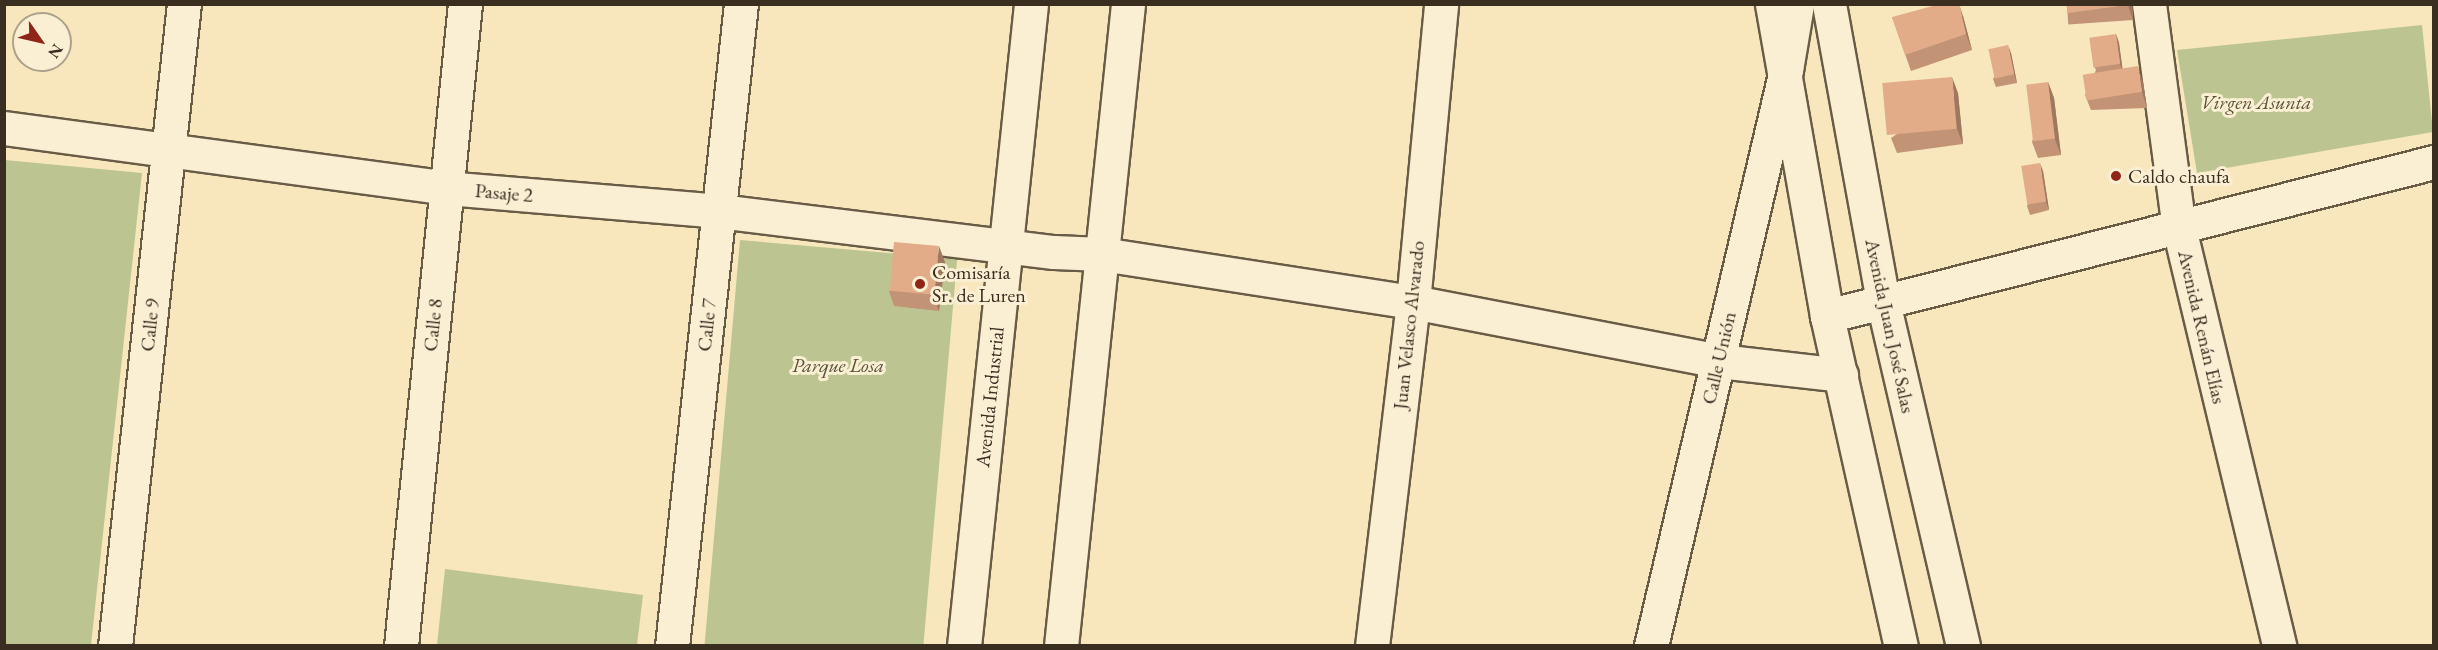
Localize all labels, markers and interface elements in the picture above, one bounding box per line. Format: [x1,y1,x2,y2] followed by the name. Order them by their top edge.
[12,12,72,72] north arrow
[43,40,68,62] text: N
[2201,90,2311,114] park label: Virgen Asunta
[2128,164,2230,188] place label: Caldo chaufa
[2109,169,2123,183] marker: Caldo chaufa
[474,179,534,207] street label: Pasaje 2
[1860,237,1920,415] street label: Avenida Juan José Salas
[1388,239,1430,411] street label: Juan Velasco Alvarado
[2173,248,2231,406] street label: Avenida Renán Elías
[932,260,1026,307] place label: Comisaría Sr. de Luren
[913,277,927,291] marker: Comisaría Sr. de Luren
[135,297,165,353] street label: Calle 9
[418,297,448,353] street label: Calle 8
[692,297,722,353] street label: Calle 7
[1697,309,1741,407] street label: Calle Unión
[971,326,1009,468] street label: Avenida Industrial
[792,353,884,377] park label: Parque Losa

